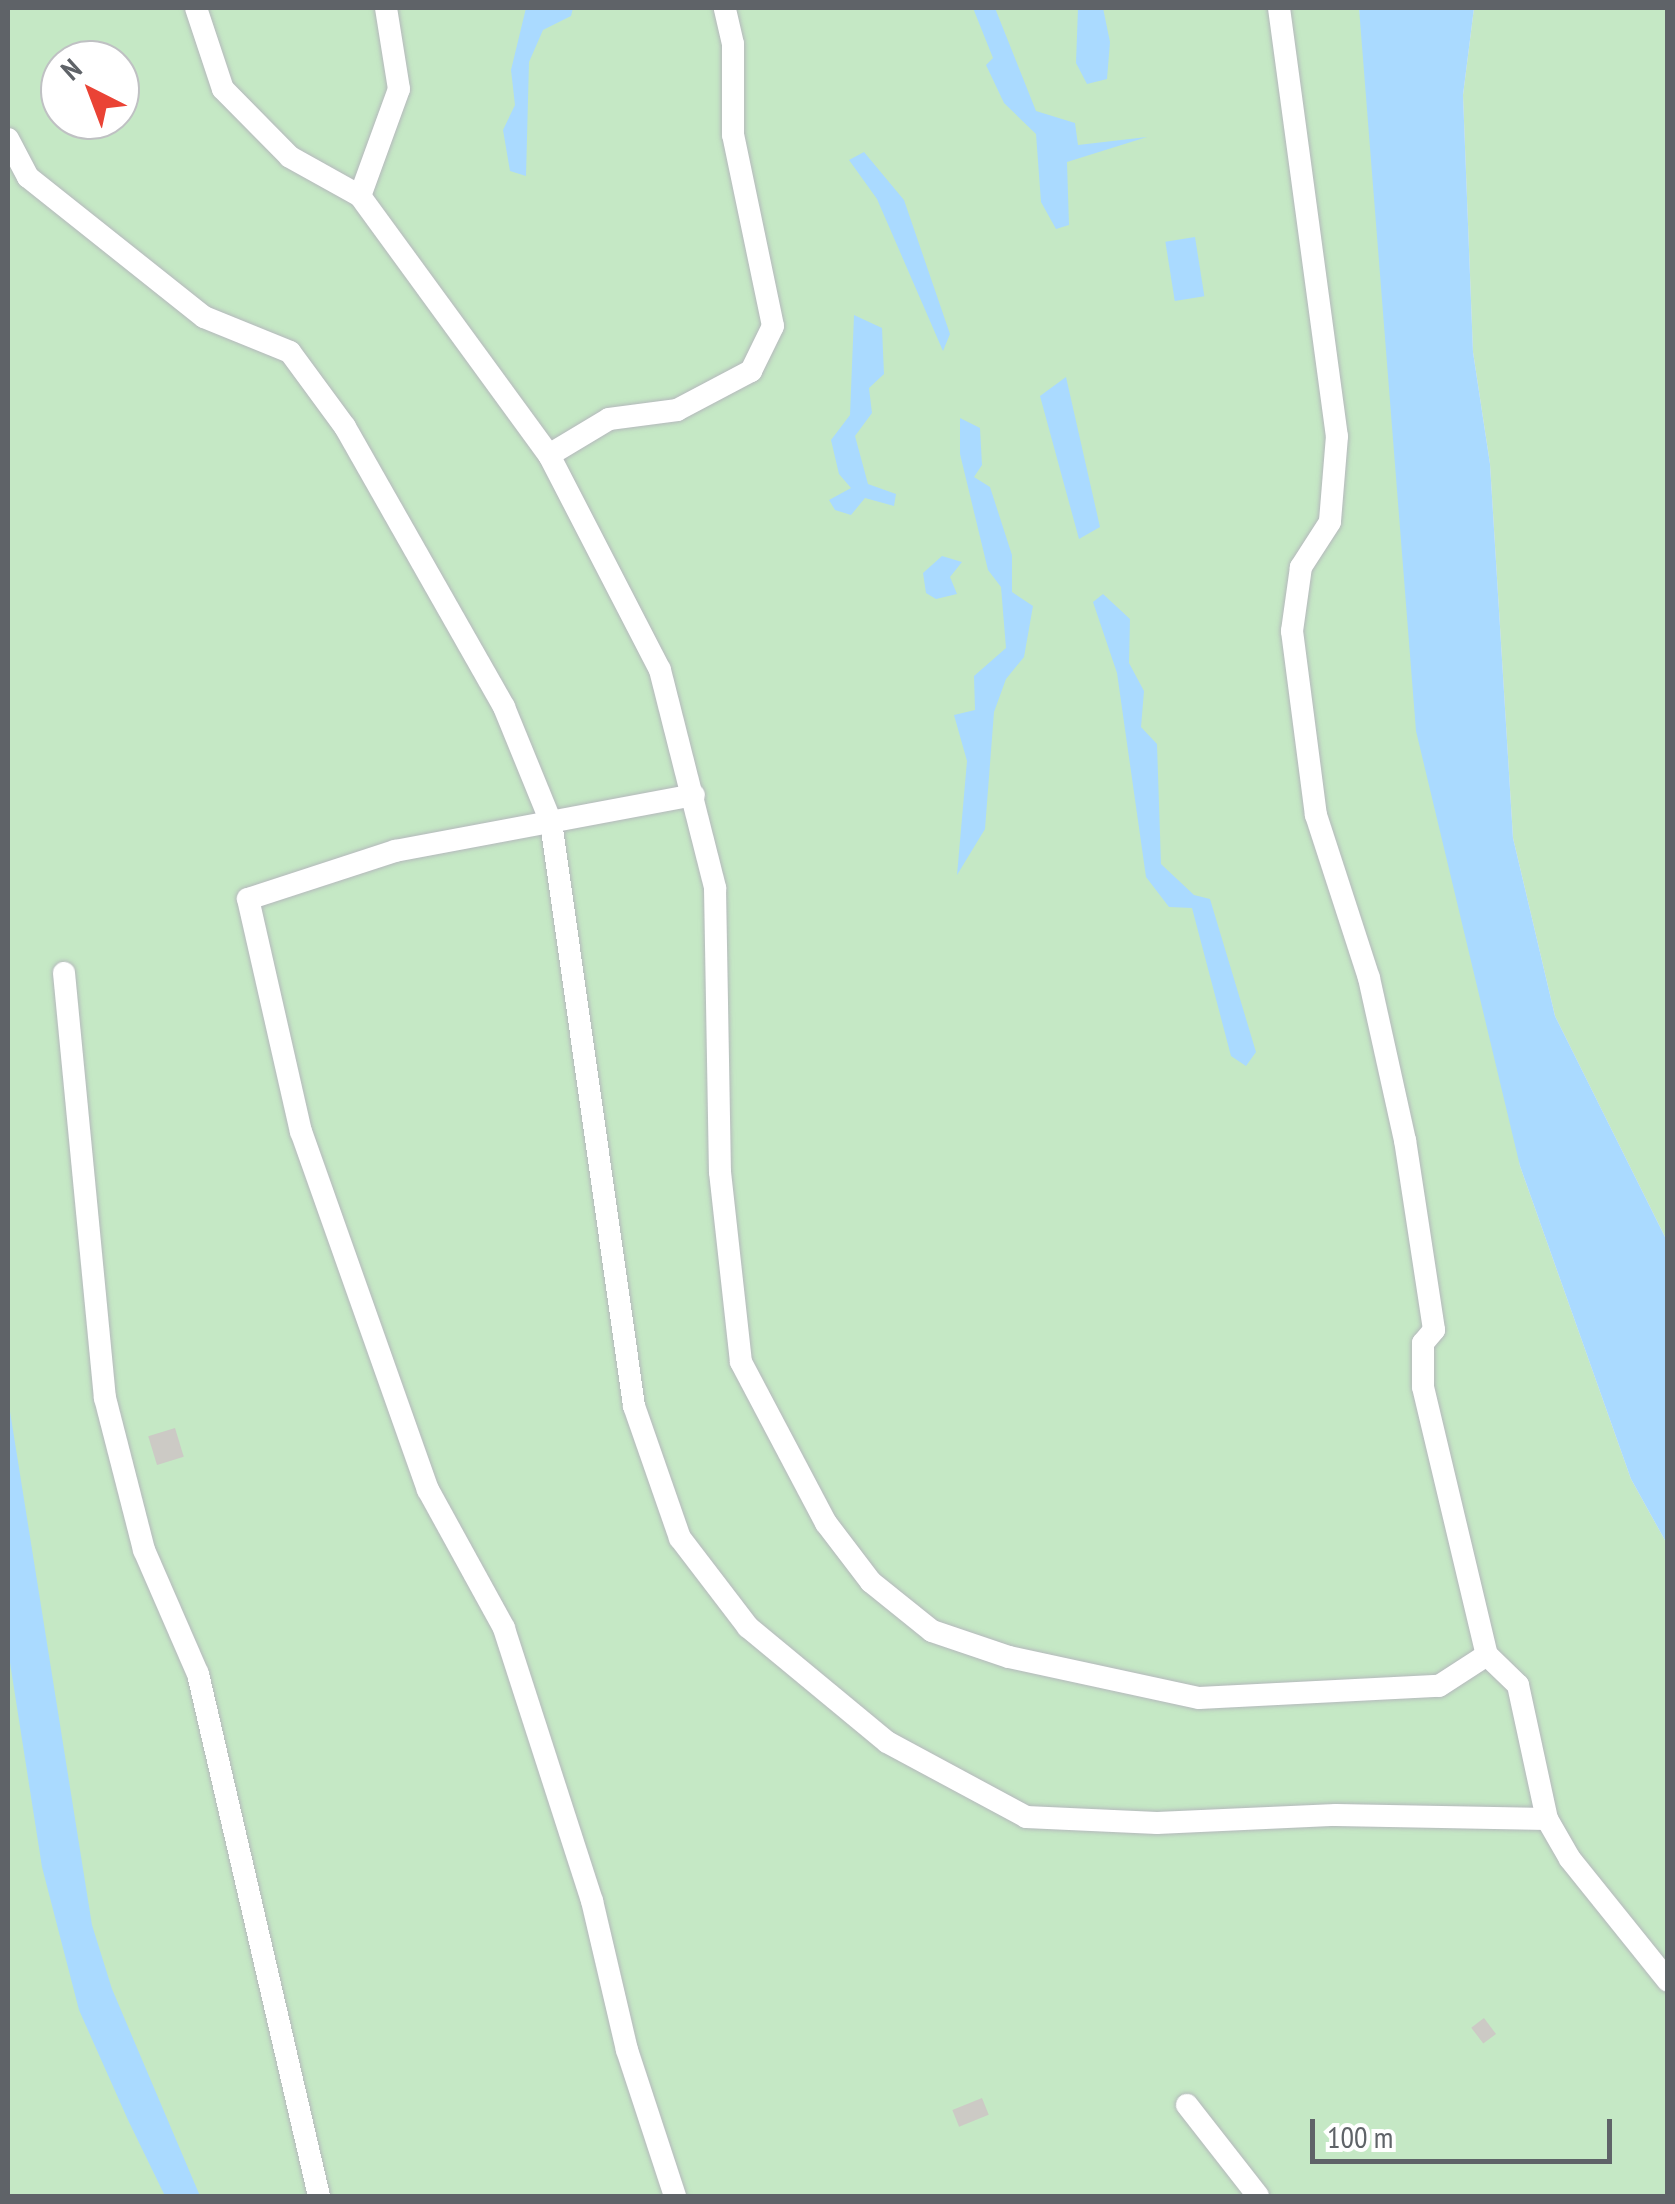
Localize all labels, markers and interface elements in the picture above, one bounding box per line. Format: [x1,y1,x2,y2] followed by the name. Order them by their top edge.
[40,40,140,140] north arrow
[53,50,89,88] text: N
[1315,2099,1618,2161] scale bar
[1327,2117,1393,2156] text: 100 m

